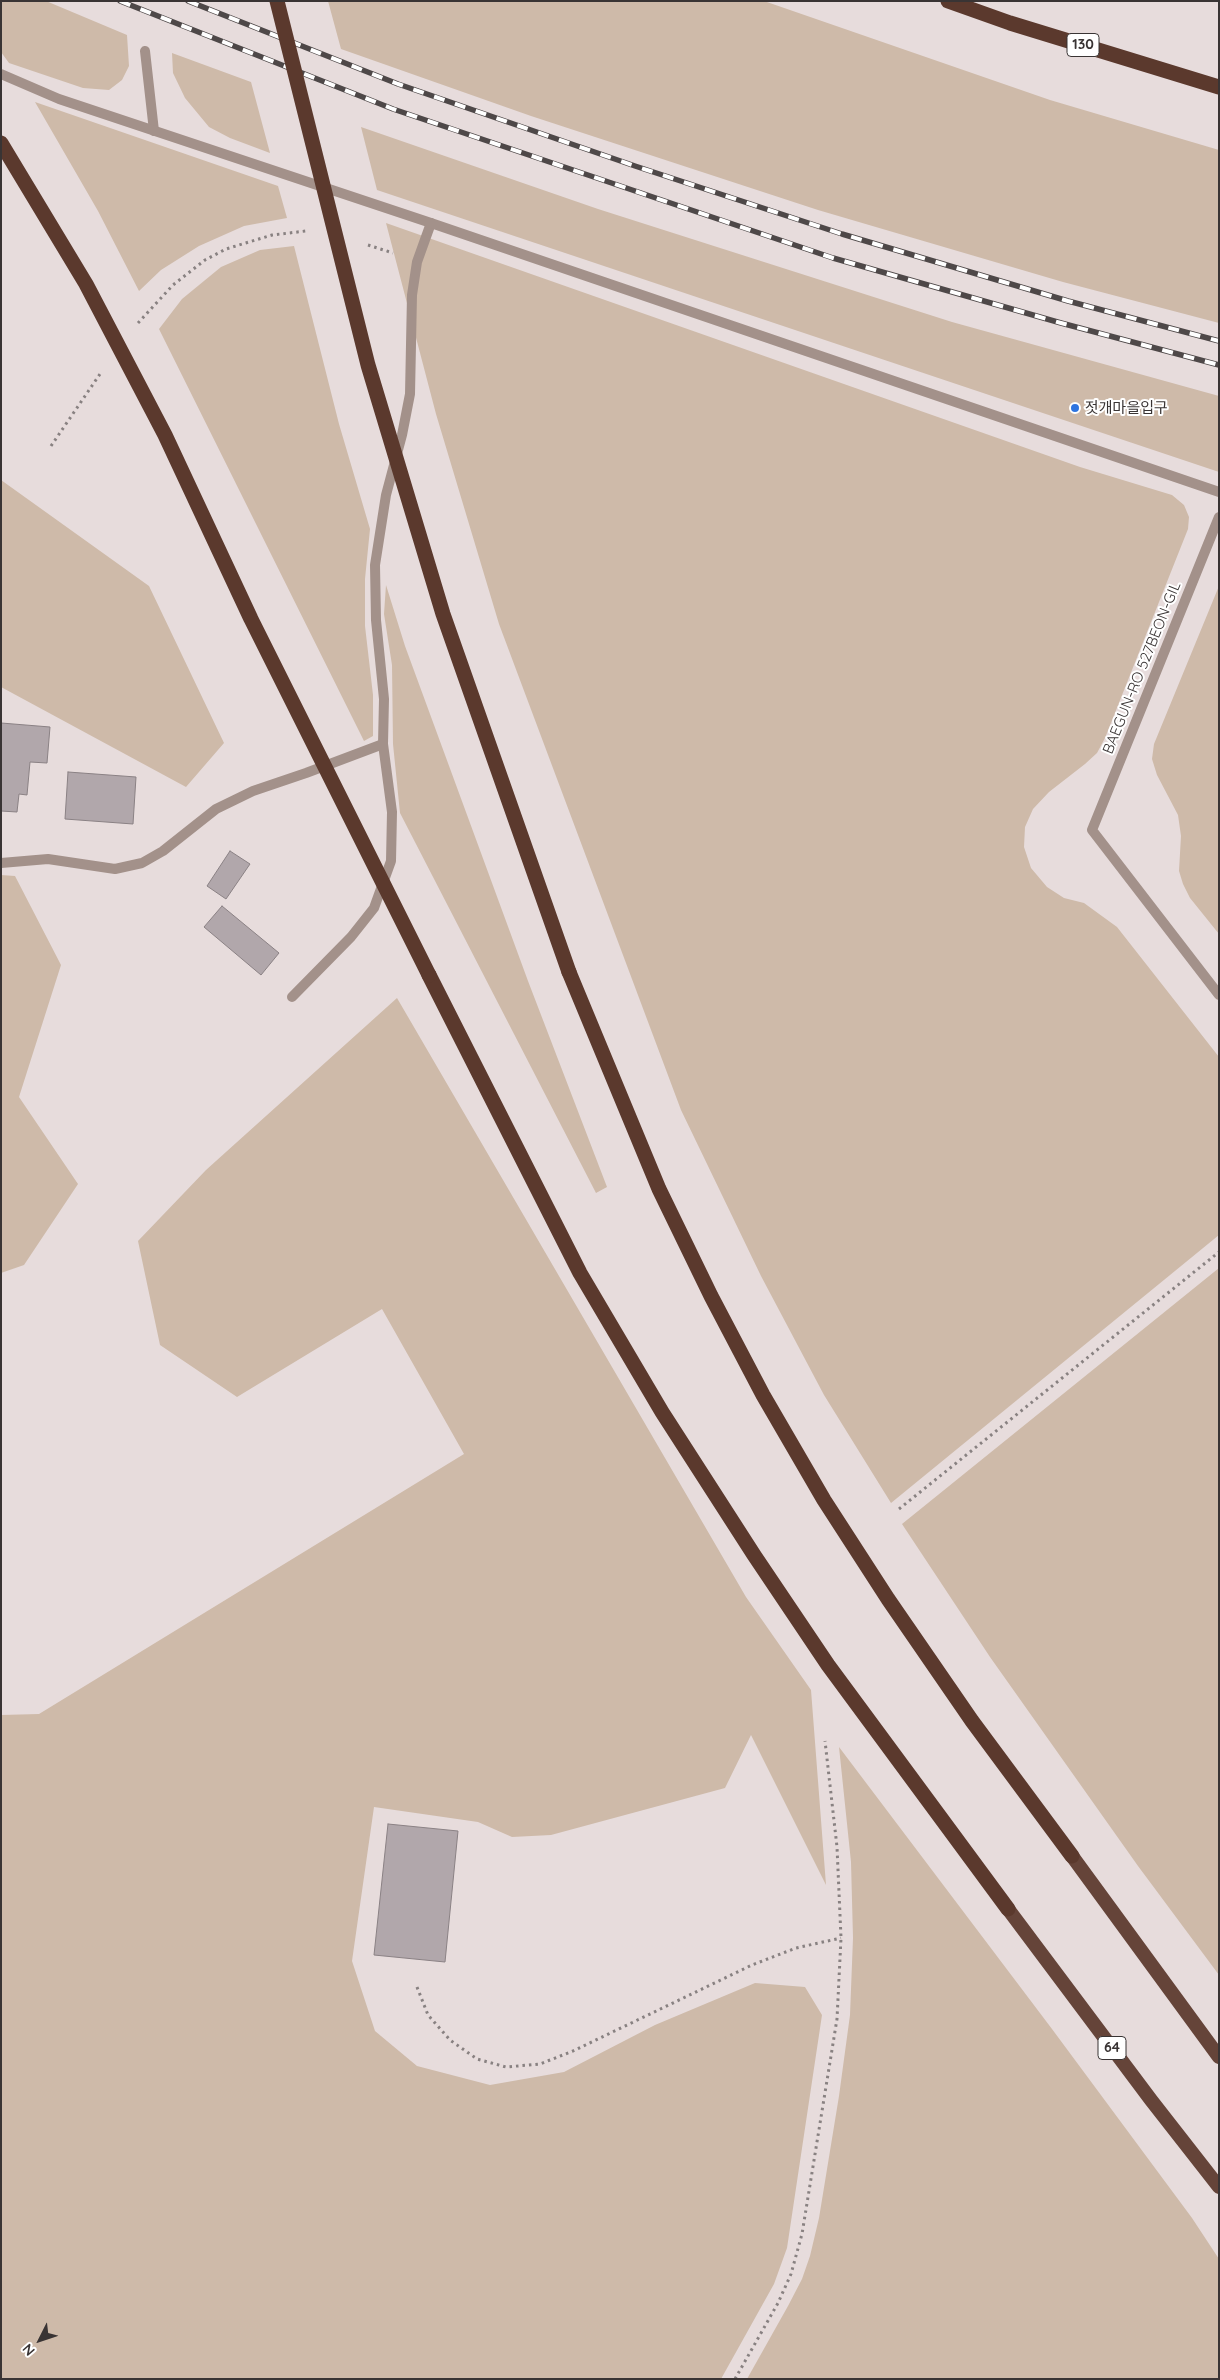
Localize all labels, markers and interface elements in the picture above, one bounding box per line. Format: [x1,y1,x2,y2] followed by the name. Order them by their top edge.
[1067,34,1099,56] road number: 130
[1085,399,1168,417] place label: 젓개마을입구
[1069,402,1081,414] marker: 젓개마을입구
[1099,579,1185,757] street label: BAEGUN-RO 527BEON-GIL
[1098,2036,1126,2060] road number: 64
[15,2315,65,2365] north arrow
[19,2340,39,2360] text: N

